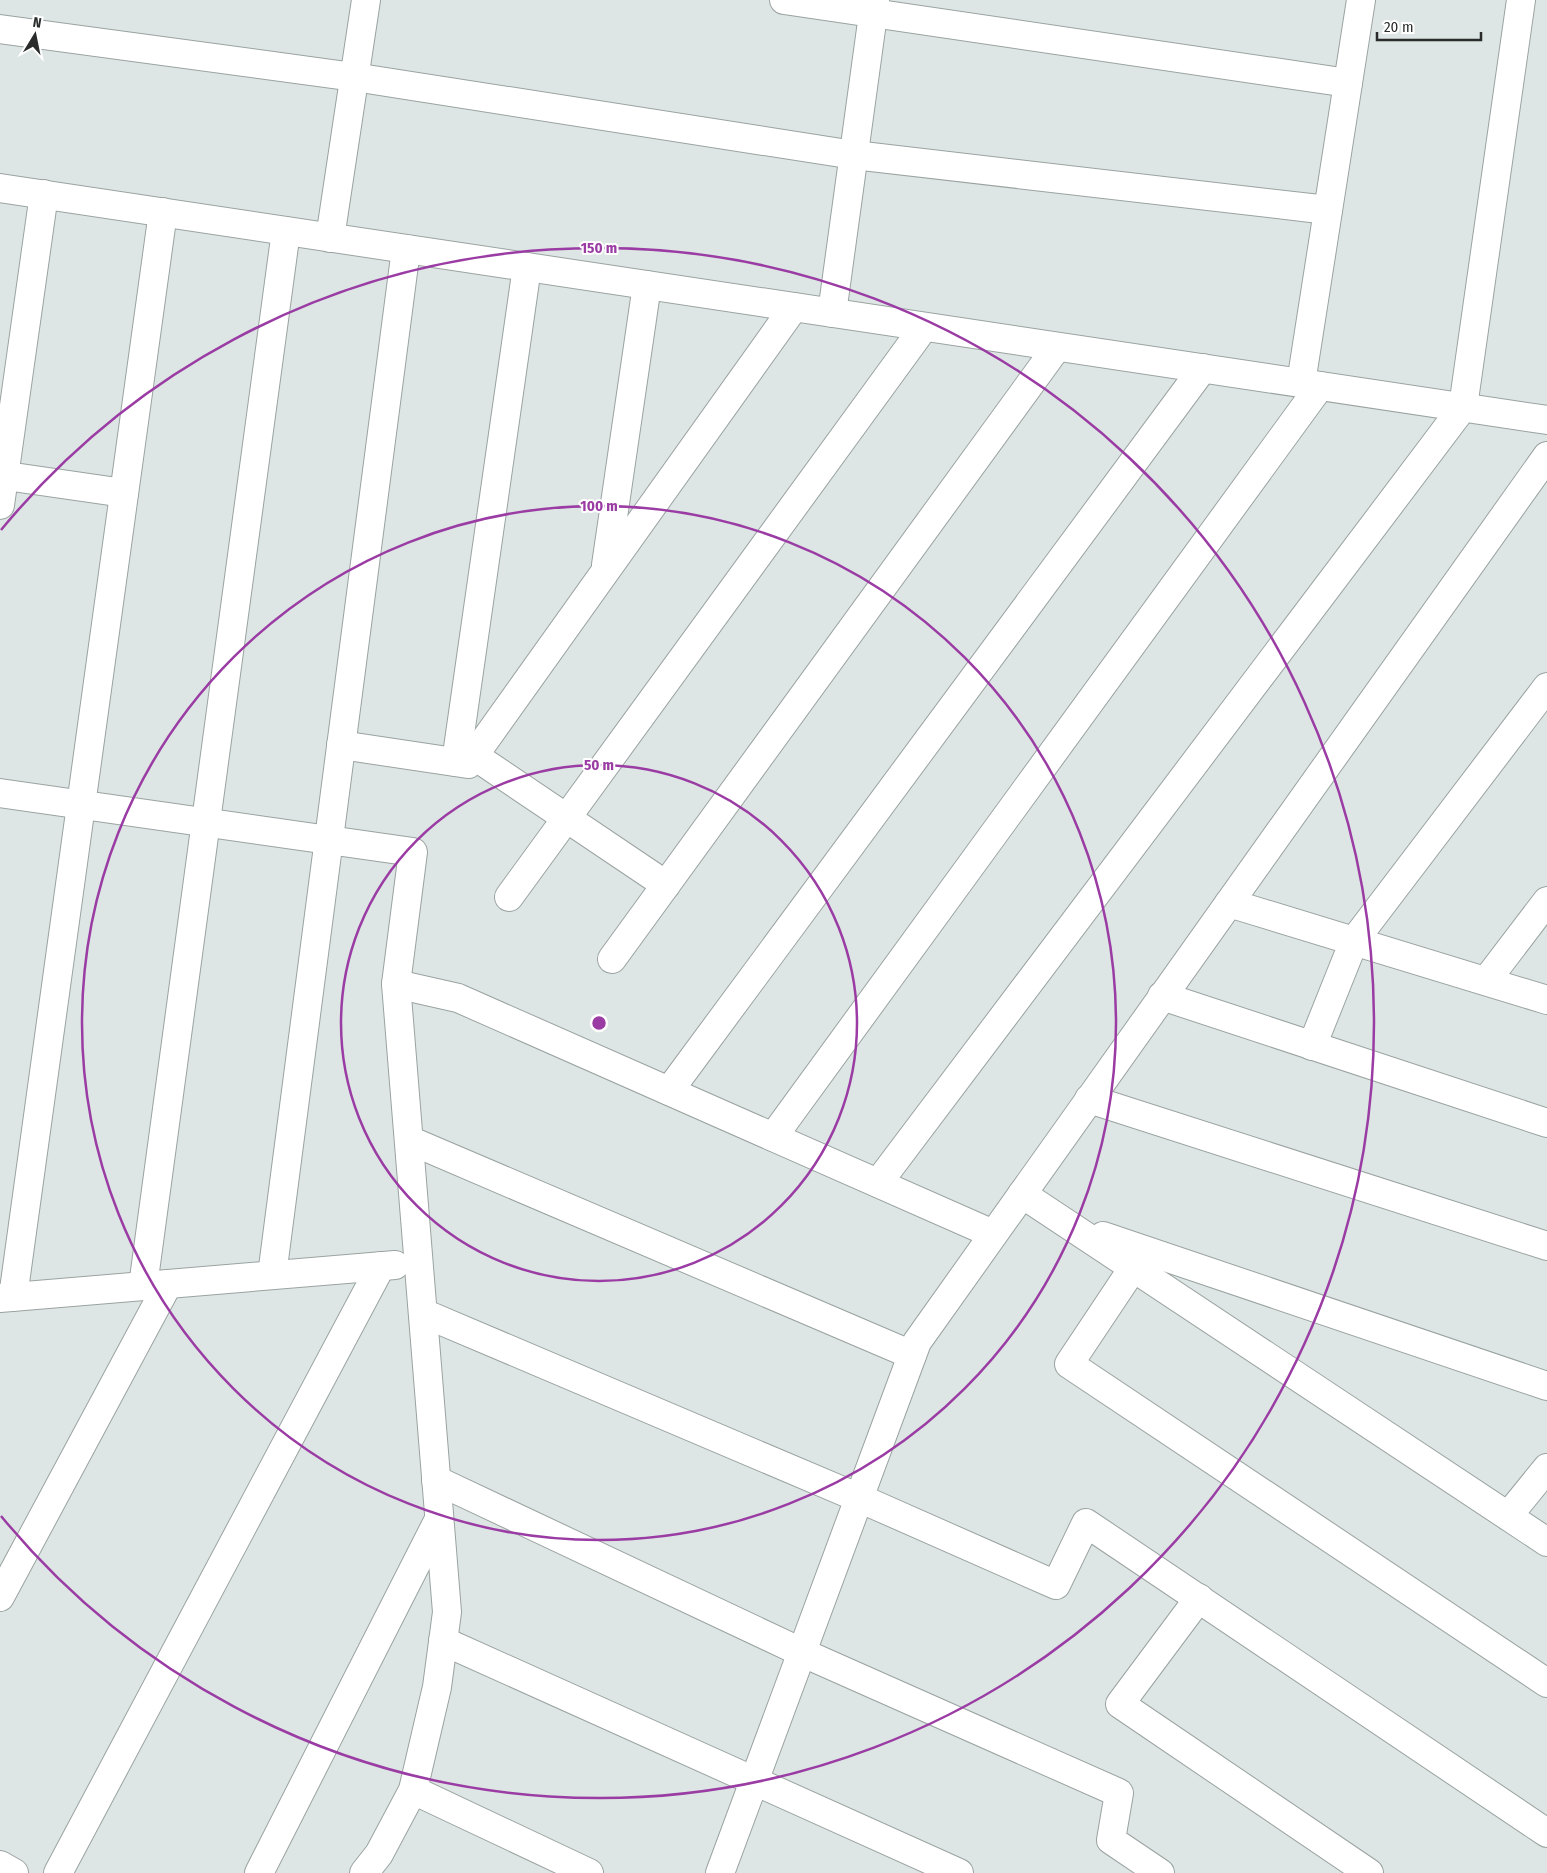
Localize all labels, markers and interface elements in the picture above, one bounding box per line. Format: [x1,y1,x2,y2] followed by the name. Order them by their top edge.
[10,10,60,60] north arrow
[1377,10,1481,42] scale bar
[32,14,43,32] text: N
[1384,18,1414,36] text: 20 m
[581,239,617,257] text: 150 m
[580,497,618,515] text: 100 m
[584,756,614,774] text: 50 m
[590,1014,608,1032] centre of rings

